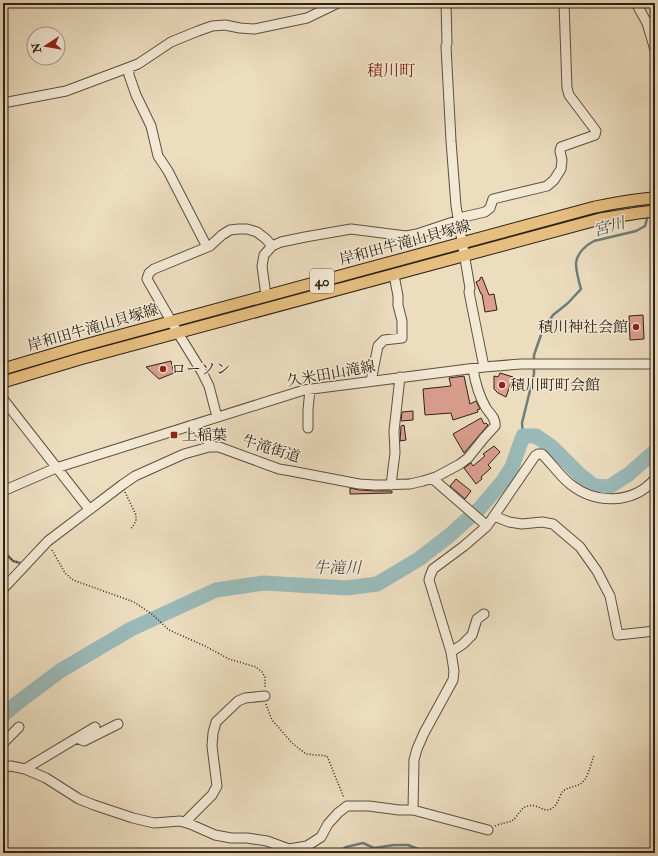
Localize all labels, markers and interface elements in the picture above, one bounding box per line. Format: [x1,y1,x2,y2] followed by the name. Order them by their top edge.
[26,26,66,66] north arrow
[29,41,44,55] text: N
[367,61,415,81] district label: 積川町
[591,212,629,241] water label: 宮川
[337,216,473,270] street label: 岸和田牛滝山貝塚線
[310,269,334,293] road number: 40
[25,300,161,356] street label: 岸和田牛滝山貝塚線
[538,318,628,337] place label: 積川神社会館
[631,322,641,332] marker: 積川神社会館
[285,357,377,391] street label: 久米田山滝線
[171,360,230,379] place label: ローソン
[158,364,168,374] marker: ローソン
[510,376,600,395] place label: 積川町町会館
[497,380,507,390] marker: 積川町町会館
[182,426,227,445] place label: 上稲葉
[169,430,179,440] marker: 上稲葉
[240,431,302,467] street label: 牛滝街道
[313,558,363,578] water label: 牛滝川

